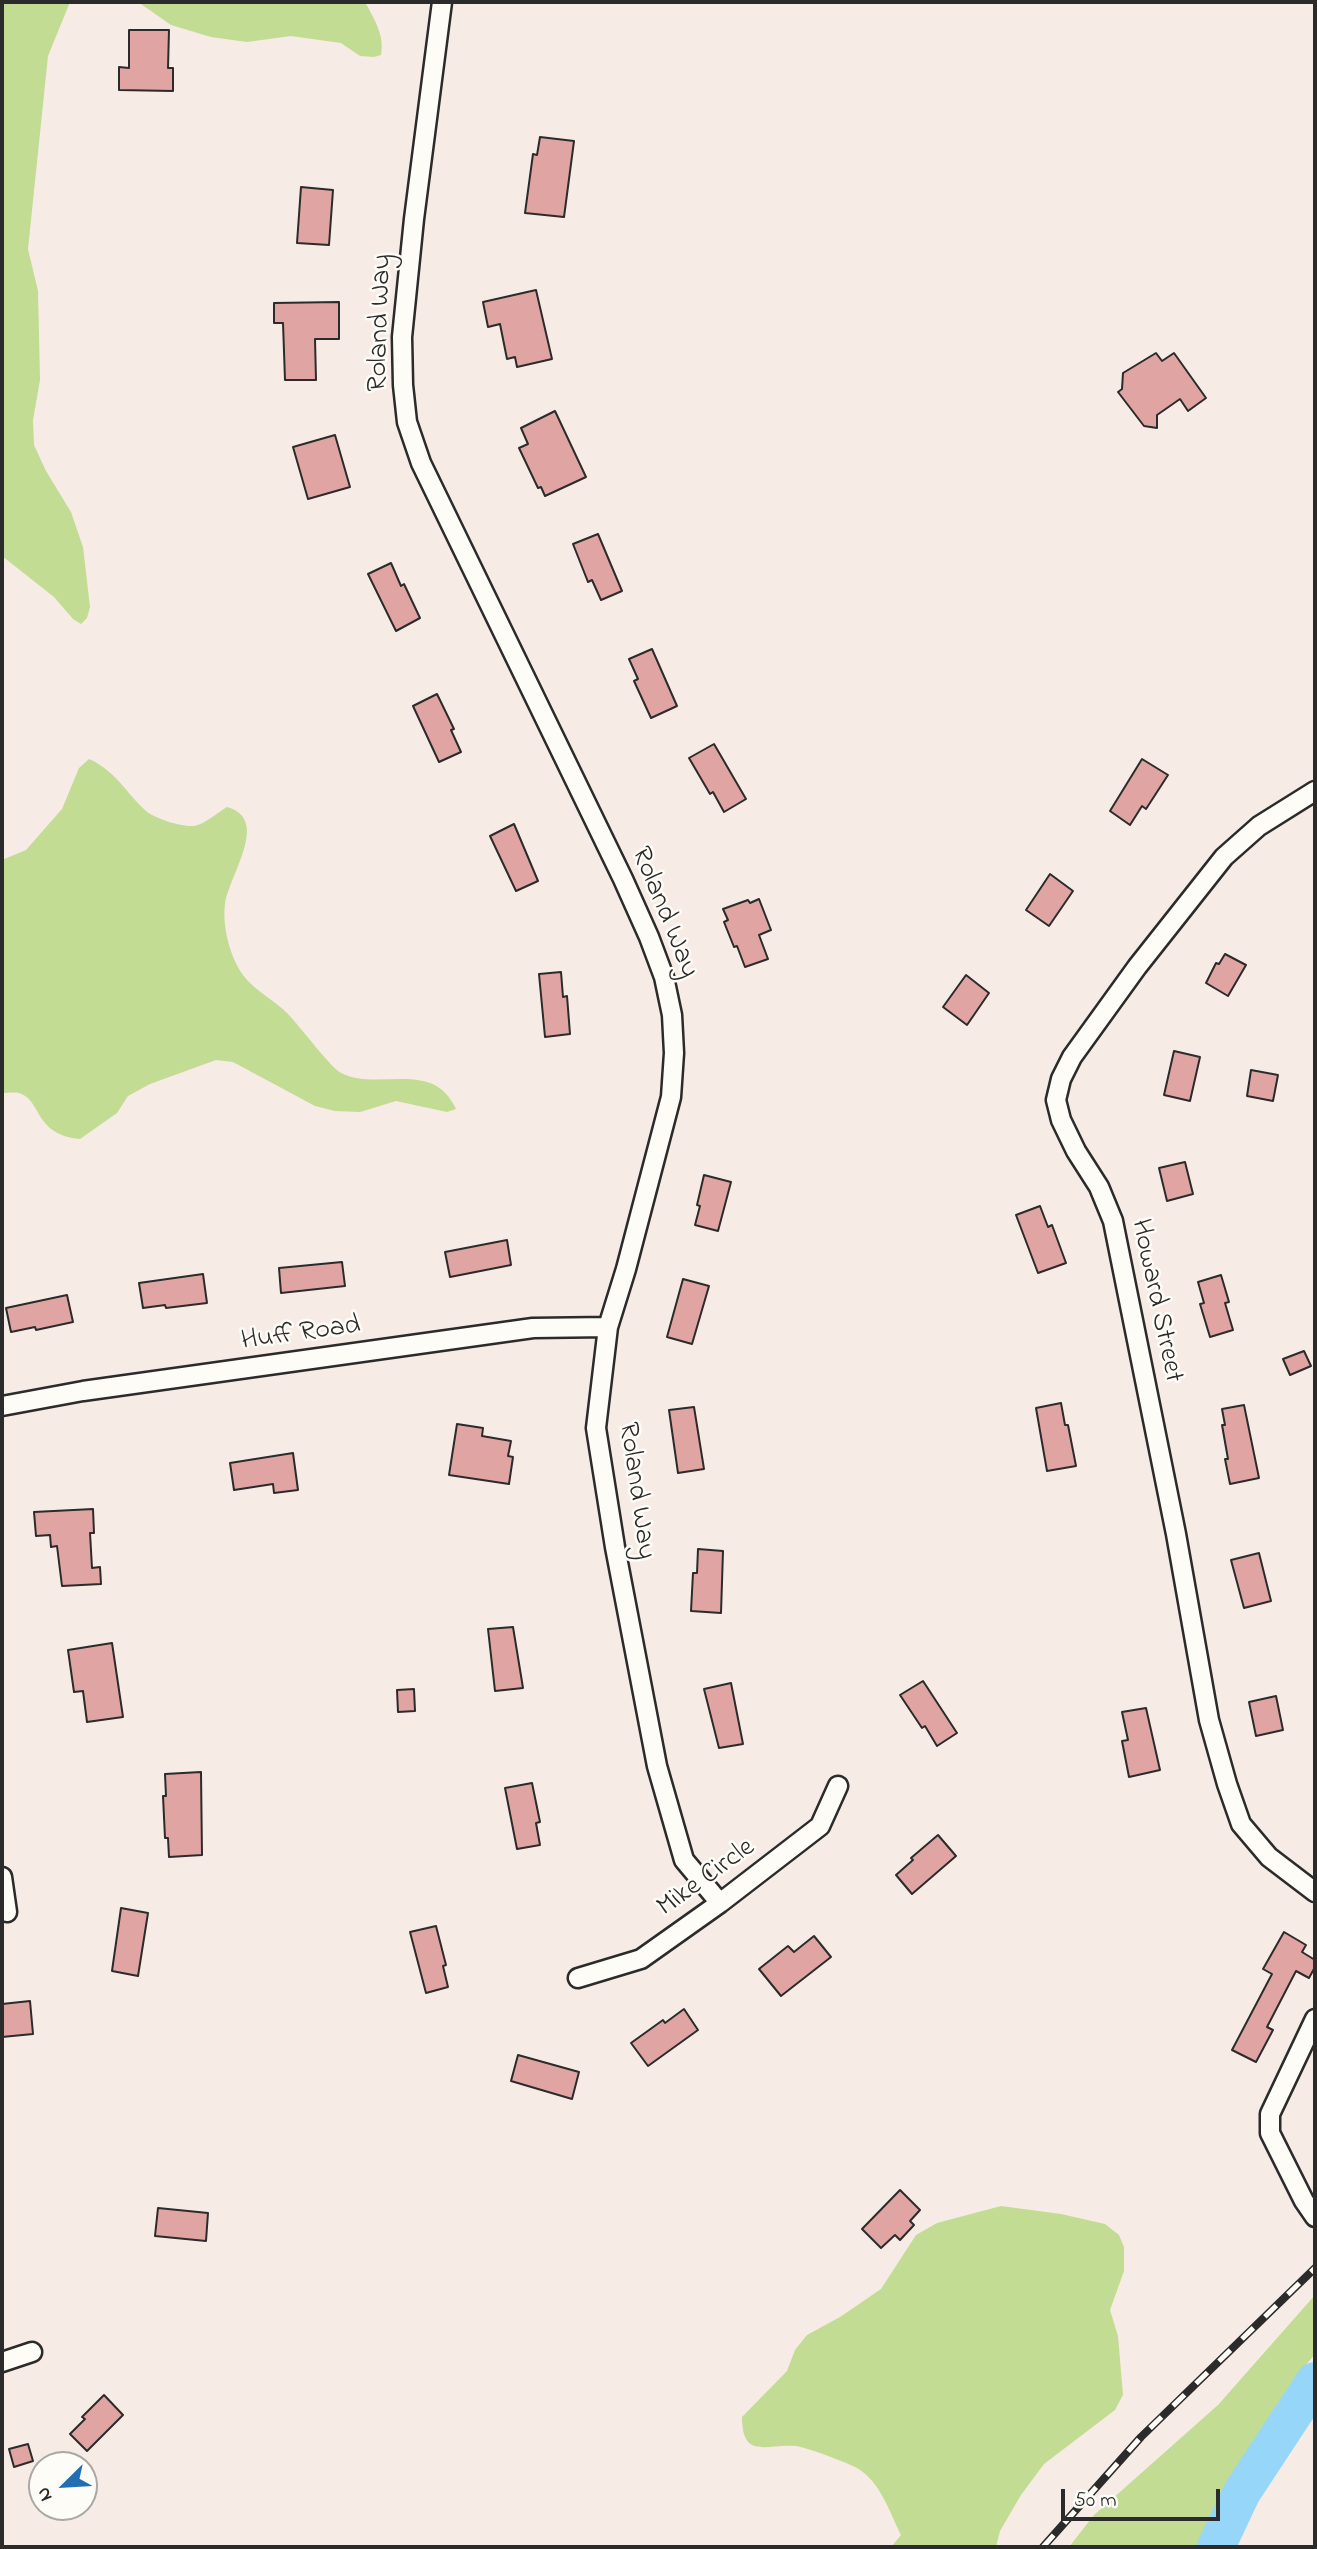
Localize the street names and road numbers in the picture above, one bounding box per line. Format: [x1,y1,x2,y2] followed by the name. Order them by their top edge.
[363,253,401,393] street label: Roland Way
[622,843,704,983] street label: Roland Way
[1121,1216,1189,1386] street label: Howard Street
[239,1310,363,1360] street label: Huff Road
[609,1420,661,1562] street label: Roland Way
[652,1832,762,1926] street label: Mike Circle

